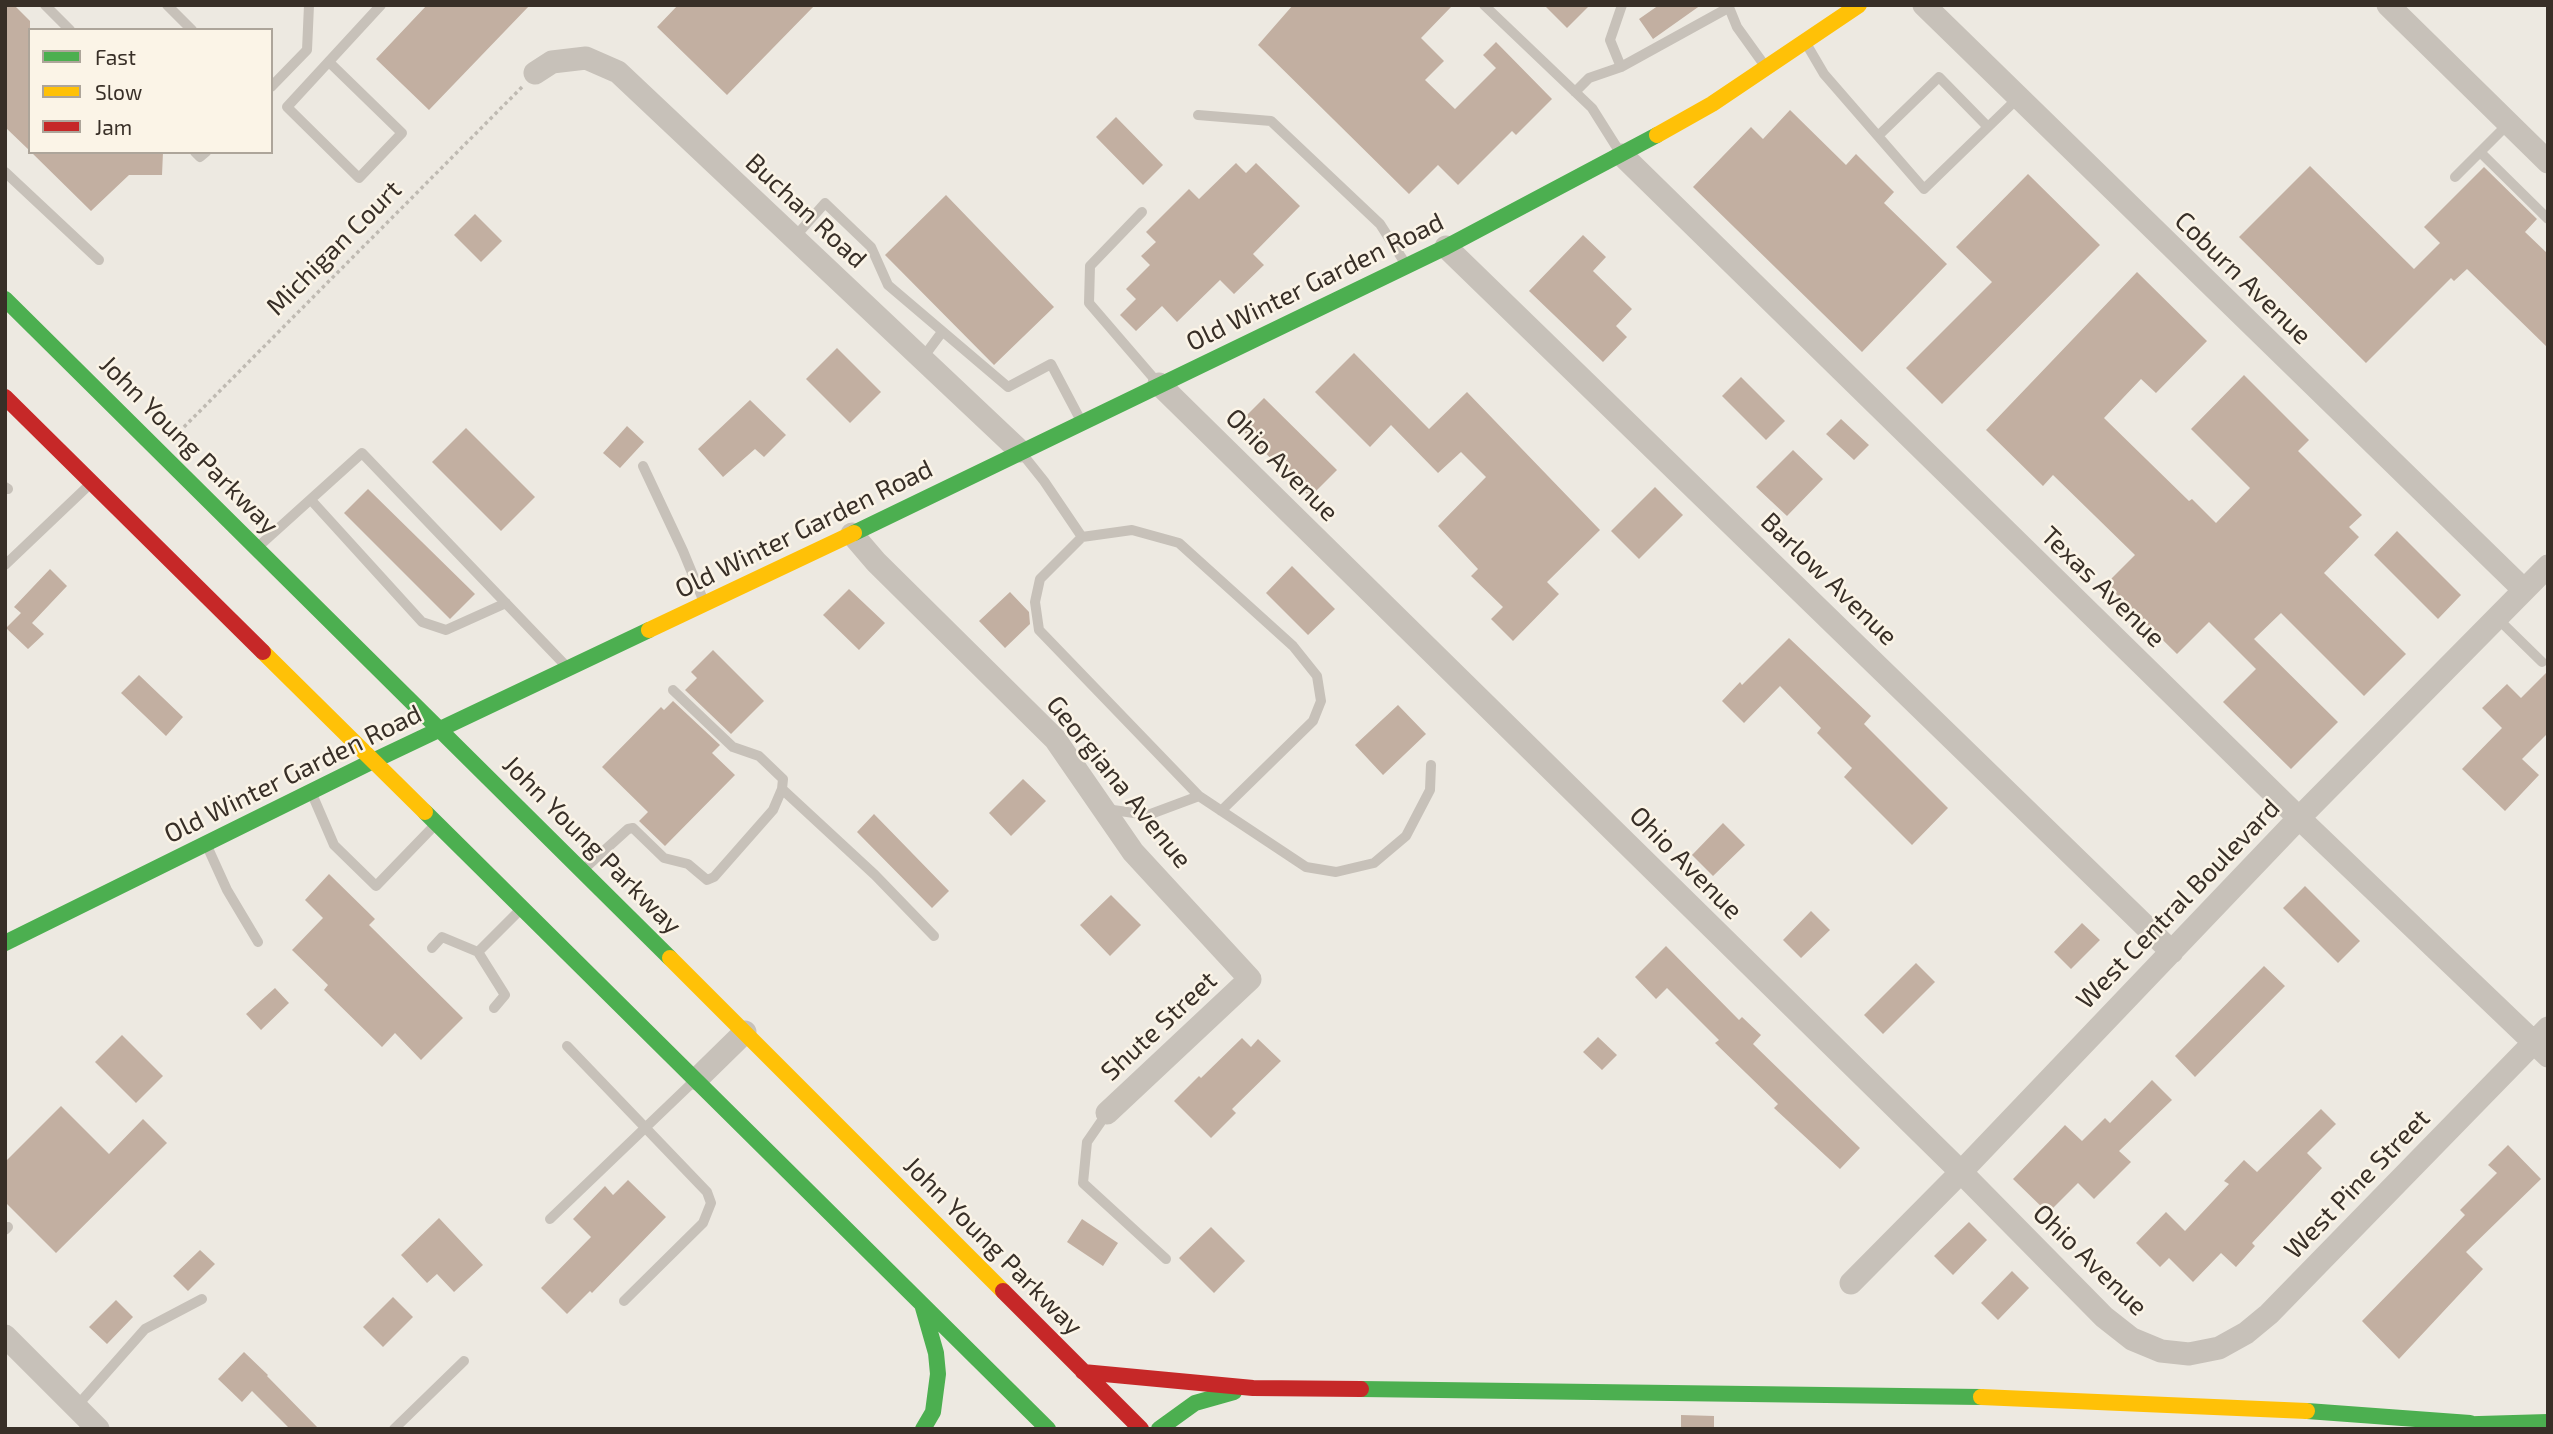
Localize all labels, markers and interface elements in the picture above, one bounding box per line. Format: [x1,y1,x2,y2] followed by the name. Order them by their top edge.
[28,28,273,154] legend
[95,44,136,69] text: Fast
[95,79,142,104] text: Slow
[95,114,132,139] text: Jam
[739,147,873,275] street label: Buchan Road
[260,174,408,322] street label: Michigan Court
[2168,205,2318,351] street label: Coburn Avenue
[1181,206,1449,358] street label: Old Winter Garden Road
[93,349,285,541] street label: John Young Parkway
[1219,402,1345,528] street label: Ohio Avenue
[670,453,938,605] street label: Old Winter Garden Road
[1754,506,1904,652] street label: Barlow Avenue
[2035,520,2171,654] street label: Texas Avenue
[1040,689,1198,875] street label: Georgiana Avenue
[159,698,427,850] street label: Old Winter Garden Road
[496,749,688,941] street label: John Young Parkway
[2070,793,2286,1015] street label: West Central Boulevard
[1623,800,1749,926] street label: Ohio Avenue
[1095,965,1223,1087] street label: Shute Street
[2278,1103,2436,1265] street label: West Pine Street
[897,1150,1089,1342] street label: John Young Parkway
[2026,1198,2154,1322] street label: Ohio Avenue

